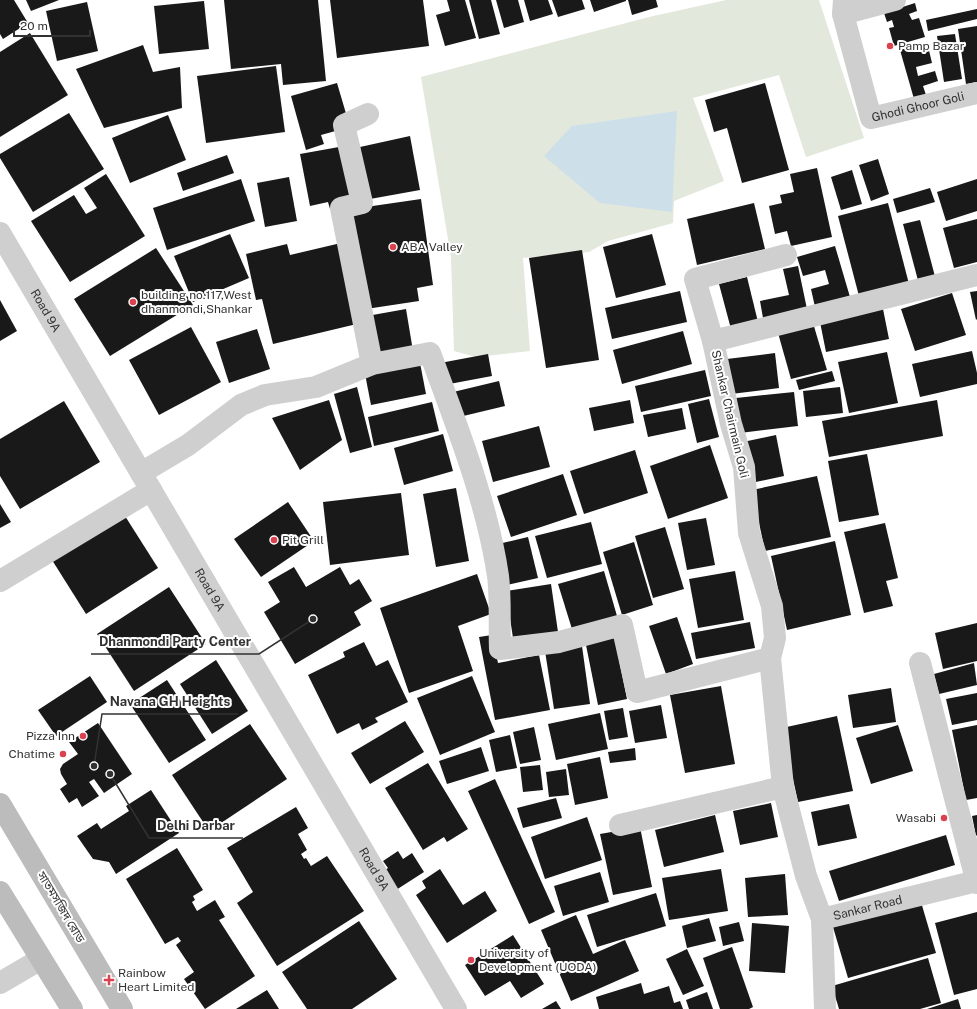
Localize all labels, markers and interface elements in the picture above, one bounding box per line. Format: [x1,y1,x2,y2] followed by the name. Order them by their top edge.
[14,12,90,38] scale bar
[20,19,48,33] text: 20 m
[898,39,965,53] place label: Pamp Bazar
[885,41,895,51] marker: Pamp Bazar
[870,89,966,125] street label: Ghodi Ghoor Goli
[401,240,463,254] place label: ABA Valley
[388,242,398,252] marker: ABA Valley
[28,287,64,335] street label: Road 9A
[141,288,253,316] place label: building no.117,West dhanmondi,Shankar
[128,297,138,307] marker: building no.117,West dhanmondi,Shankar
[708,349,752,479] street label: Shankar Chairmain Goli
[282,533,324,547] place label: Pit Grill
[269,535,279,545] marker: Pit Grill
[192,566,228,614] street label: Road 9A
[91,629,259,654] callout: Dhanmondi Party Center
[99,634,252,649] text: Dhanmondi Party Center
[102,689,238,714] callout: Navana GH Heights
[110,694,230,709] text: Navana GH Heights
[26,729,75,743] place label: Pizza Inn
[78,731,88,741] marker: Pizza Inn
[9,747,55,761] place label: Chatime
[58,749,68,759] marker: Chatime
[896,811,936,825] place label: Wasabi
[149,813,243,838] callout: Delhi Darbar
[939,813,949,823] marker: Wasabi
[157,818,236,833] text: Delhi Darbar
[356,845,392,894] street label: Road 9A
[34,868,89,945] street label: সাতমসজিদ রোড
[832,893,904,923] street label: Sankar Road
[479,946,596,974] place label: University of Development (UODA)
[466,955,476,965] marker: University of Development (UODA)
[118,966,194,994] place label: Rainbow Heart Limited
[103,974,115,986] marker: Rainbow Heart Limited

